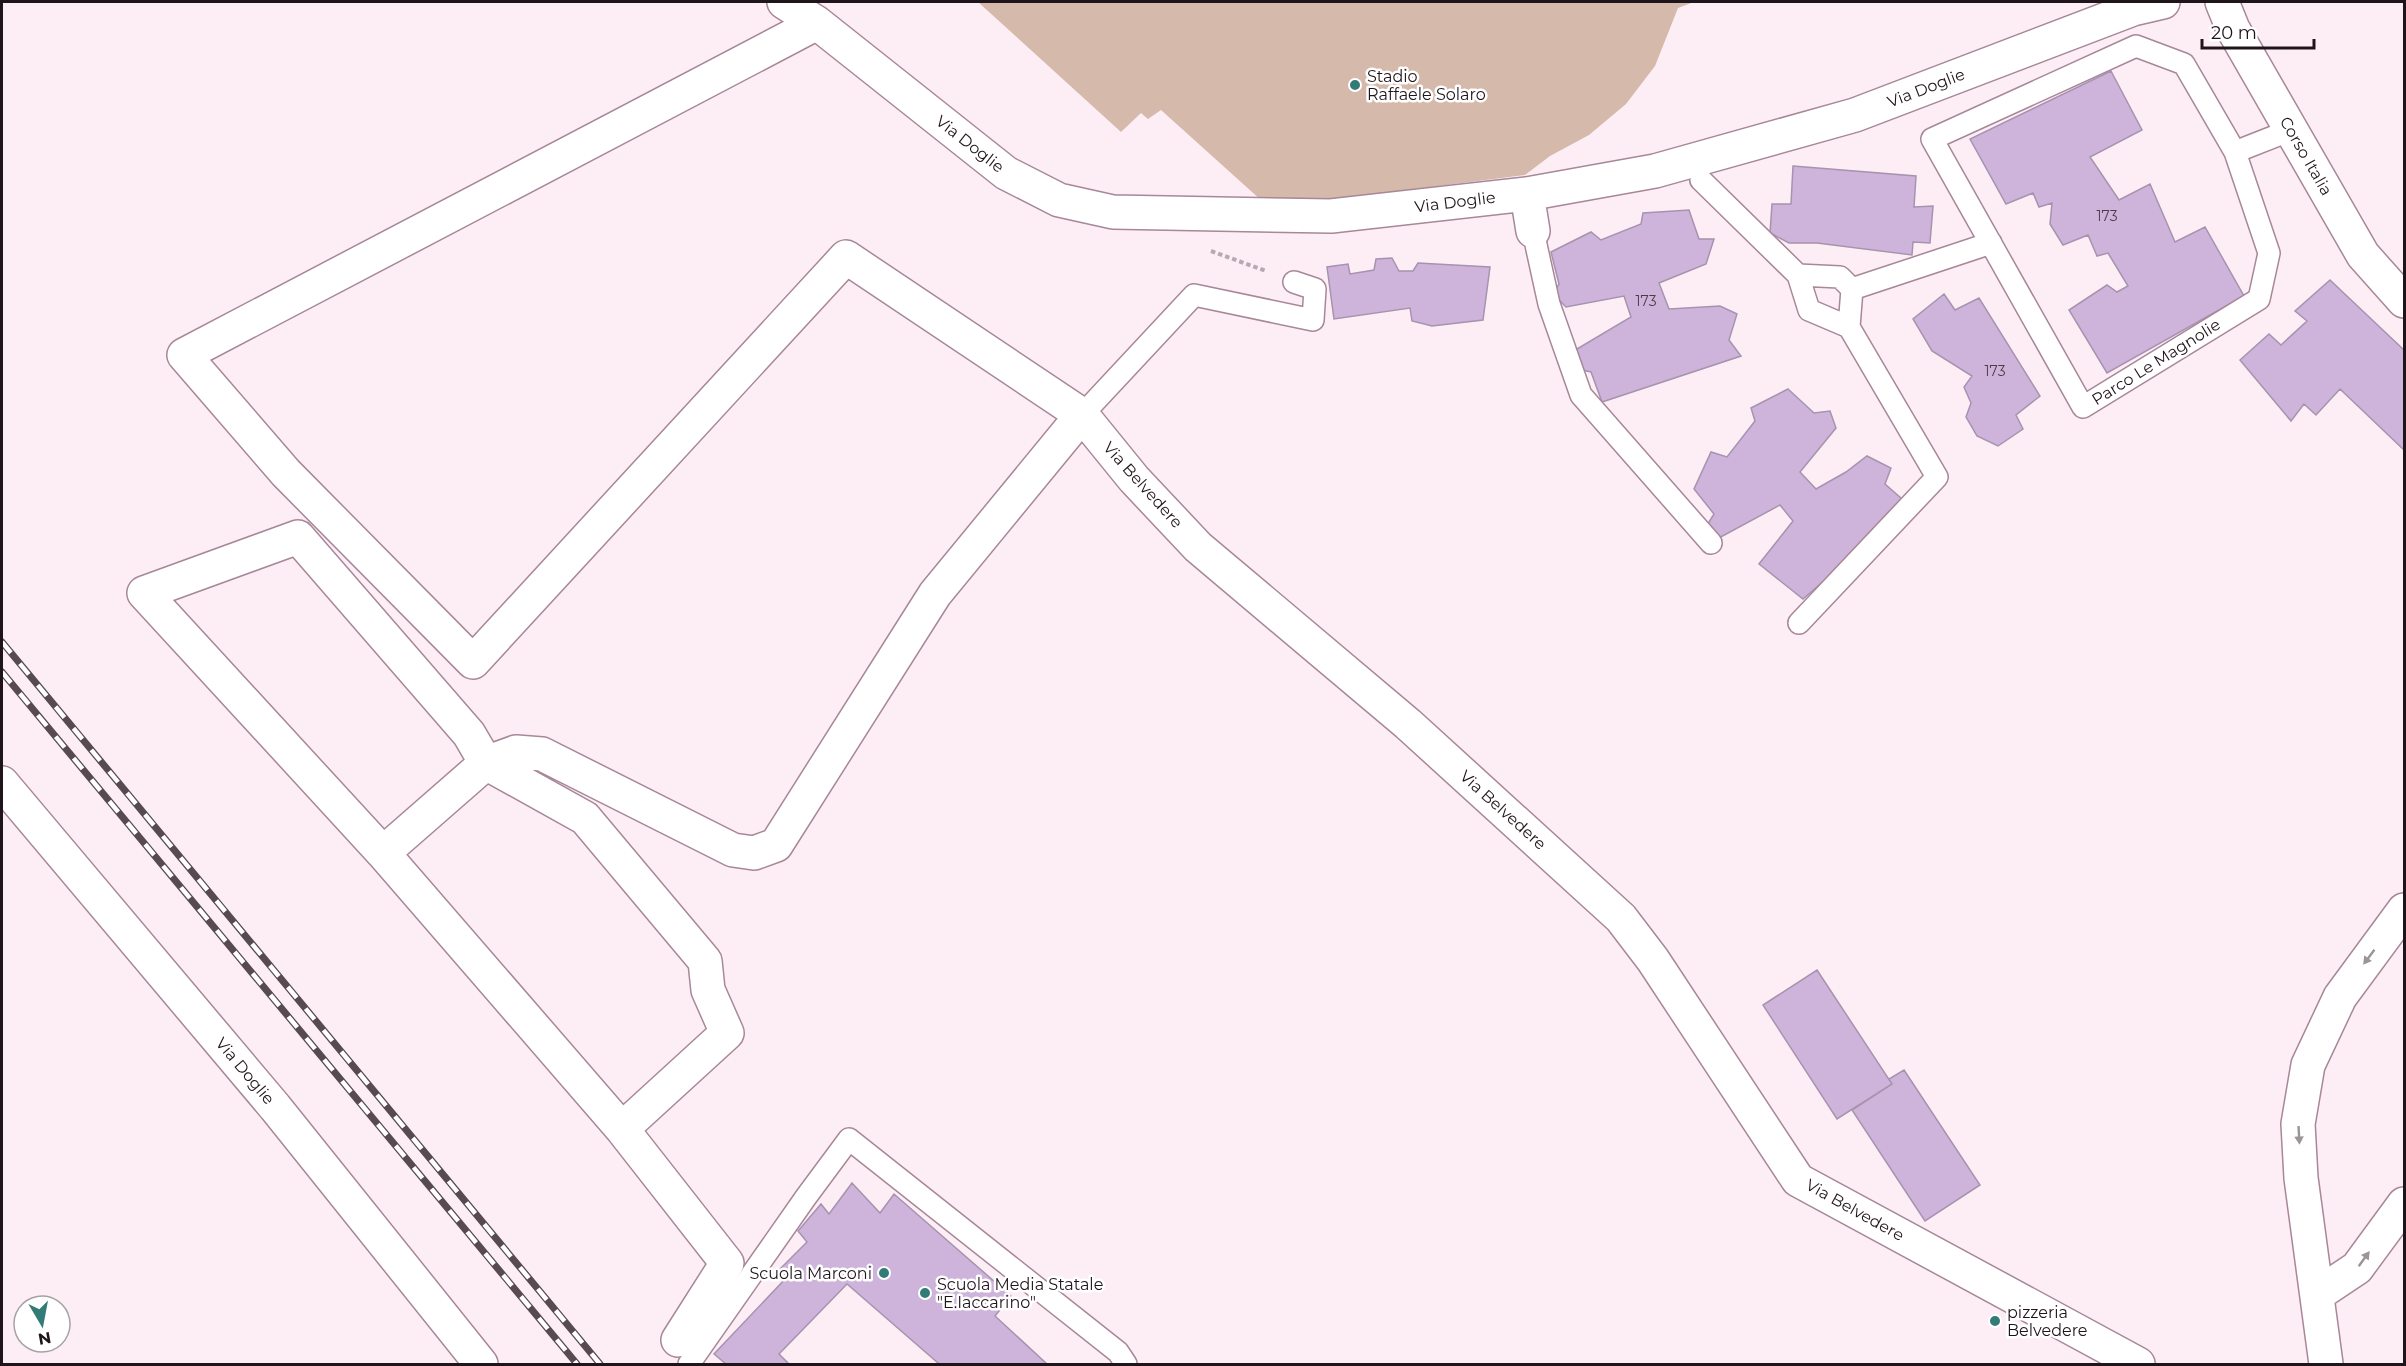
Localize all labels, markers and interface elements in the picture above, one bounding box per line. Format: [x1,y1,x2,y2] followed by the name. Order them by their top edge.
[2202,12,2314,50] scale bar
[2211,22,2257,44] text: 20 m
[1885,65,1967,111] street label: Via Doglie
[1367,67,1486,104] place label: Stadio Raffaele Solaro
[1348,78,1362,92] marker: Stadio Raffaele Solaro
[932,111,1008,177] street label: Via Doglie
[2276,113,2336,199] street label: Corso Italia
[1413,188,1497,216] street label: Via Doglie
[2096,207,2118,225] house number: 173
[1635,292,1657,310] house number: 173
[2088,315,2224,409] street label: Parco Le Magnolie
[1984,362,2006,380] house number: 173
[1099,438,1187,532] street label: Via Belvedere
[1456,766,1550,854] street label: Via Belvedere
[2364,950,2376,965] one-way arrow
[212,1034,278,1108] street label: Via Doglie
[2295,1125,2304,1144] one-way arrow
[1803,1175,1907,1245] street label: Via Belvedere
[2358,1251,2370,1267] one-way arrow
[749,1264,872,1283] place label: Scuola Marconi
[877,1266,891,1280] marker: Scuola Marconi
[937,1275,1103,1312] place label: Scuola Media Statale "E.Iaccarino"
[918,1286,932,1300] marker: Scuola Media Statale "E.Iaccarino"
[12,1294,72,1354] north arrow
[2007,1303,2088,1340] place label: pizzeria Belvedere
[1988,1314,2002,1328] marker: pizzeria Belvedere
[36,1328,53,1349] text: N

